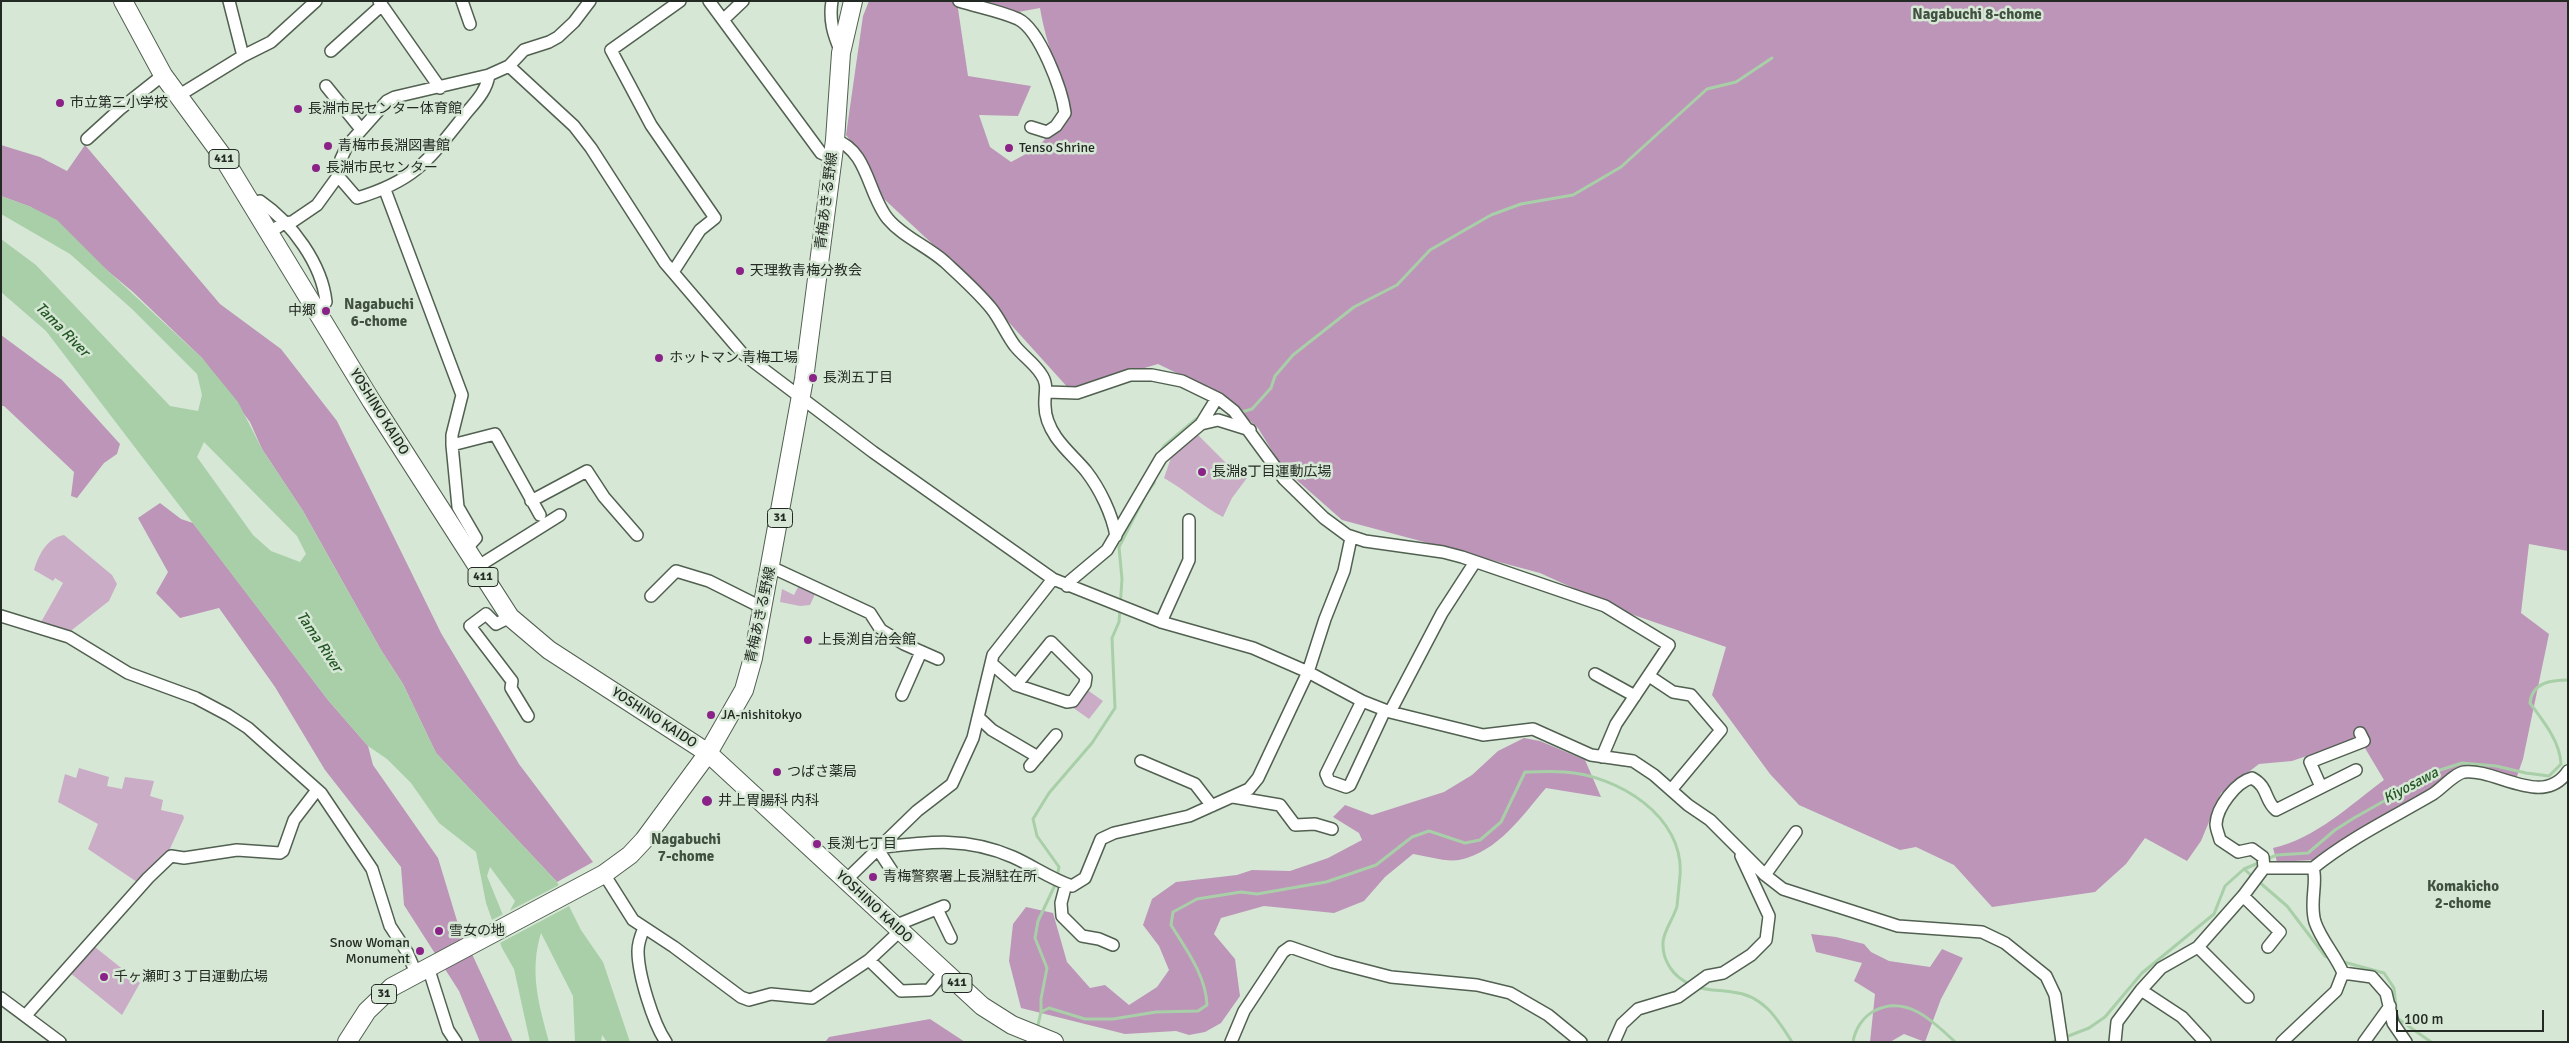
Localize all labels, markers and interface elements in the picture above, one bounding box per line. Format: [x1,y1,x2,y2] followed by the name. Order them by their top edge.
[1912,6,2042,24] district label: Nagabuchi 8-chome
[70,95,168,111] place label: 市立第二小学校
[54,97,66,109] marker: 市立第二小学校
[308,101,462,117] place label: 長淵市民センター体育館
[292,103,304,115] marker: 長淵市民センター体育館
[338,138,450,154] place label: 青梅市長淵図書館
[322,140,334,152] marker: 青梅市長淵図書館
[1019,140,1095,156] place label: Tenso Shrine
[1003,142,1015,154] marker: Tenso Shrine
[209,150,239,168] road number: 411
[813,151,841,251] street label: 青梅あきる野線
[326,160,438,176] place label: 長淵市民センター
[310,162,322,174] marker: 長淵市民センター
[750,263,862,279] place label: 天理教青梅分教会
[734,265,746,277] marker: 天理教青梅分教会
[344,296,414,331] district label: Nagabuchi 6-chome
[31,299,93,361] water label: Tama River
[288,303,316,319] place label: 中郷
[320,305,332,317] marker: 中郷
[669,350,798,366] place label: ホットマン 青梅工場
[653,352,665,364] marker: ホットマン 青梅工場
[346,366,412,458] street label: YOSHINO KAIDO
[823,370,893,386] place label: 長渕五丁目
[807,372,819,384] marker: 長渕五丁目
[1212,464,1332,480] place label: 長淵8丁目運動広場
[1196,466,1208,478] marker: 長淵8丁目運動広場
[768,508,792,528] road number: 31
[743,565,779,665] street label: 青梅あきる野線
[468,568,498,586] road number: 411
[292,608,346,676] water label: Tama River
[818,632,916,648] place label: 上長渕自治会館
[802,634,814,646] marker: 上長渕自治会館
[608,684,700,752] street label: YOSHINO KAIDO
[721,707,802,723] place label: JA-nishitokyo
[705,709,717,721] marker: JA-nishitokyo
[787,764,857,780] place label: つばさ薬局
[2380,764,2442,808] water label: Kiyosawa
[771,766,783,778] marker: つばさ薬局
[718,793,819,809] place label: 井上胃腸科 内科
[700,794,714,808] marker: 井上胃腸科 内科
[651,831,721,866] district label: Nagabuchi 7-chome
[827,836,897,852] place label: 長渕七丁目
[811,838,823,850] marker: 長渕七丁目
[832,867,916,947] street label: YOSHINO KAIDO
[883,869,1037,885] place label: 青梅警察署上長淵駐在所
[867,871,879,883] marker: 青梅警察署上長淵駐在所
[2427,878,2499,913] district label: Komakicho 2-chome
[449,923,505,939] place label: 雪女の地
[433,925,445,937] marker: 雪女の地
[330,935,410,968] place label: Snow Woman Monument
[414,945,426,957] marker: Snow Woman Monument
[114,969,268,985] place label: 千ヶ瀬町３丁目運動広場
[98,971,110,983] marker: 千ヶ瀬町３丁目運動広場
[942,974,972,992] road number: 411
[372,984,396,1004] road number: 31
[2399,1000,2546,1032] scale bar
[2404,1010,2444,1028] text: 100 m

